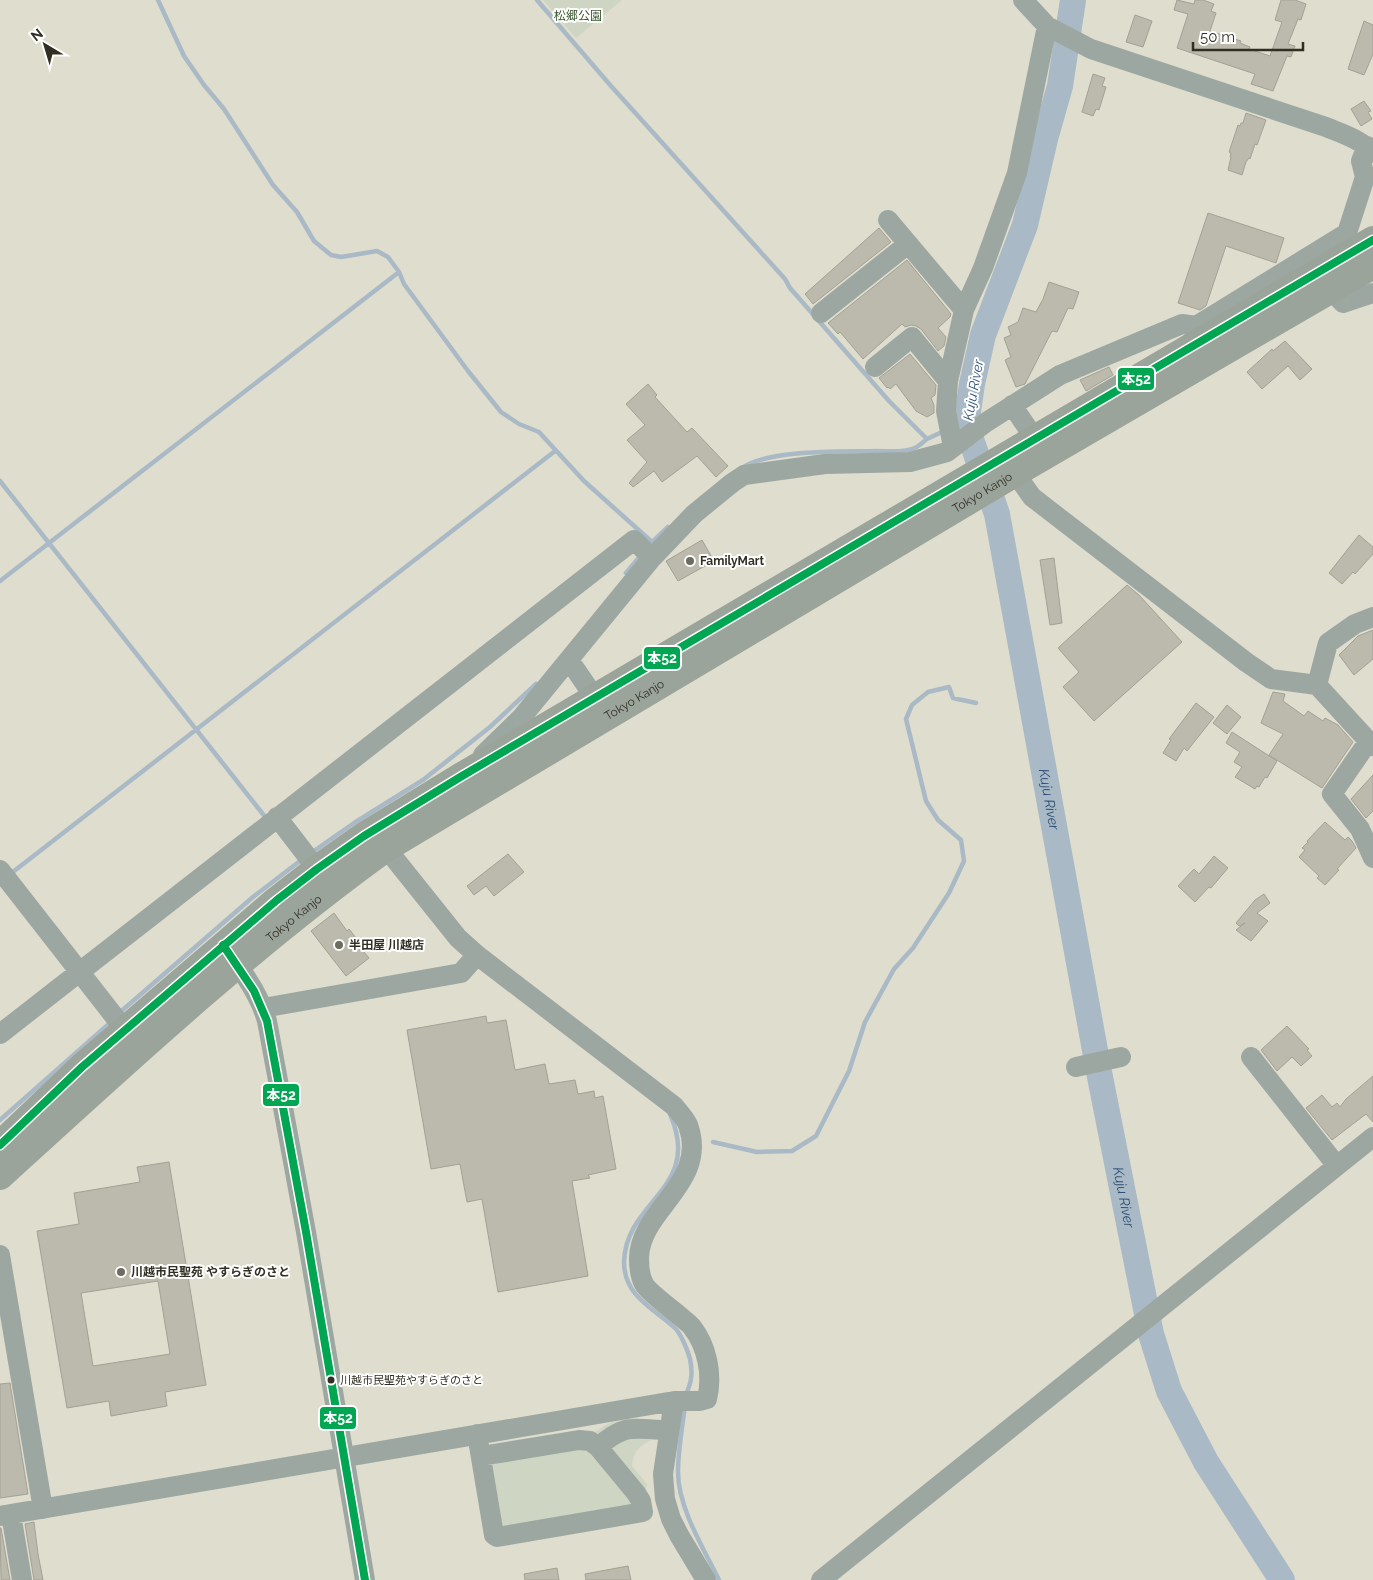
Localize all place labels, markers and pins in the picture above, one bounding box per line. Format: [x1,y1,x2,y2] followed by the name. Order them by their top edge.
[700,554,764,568] place label: FamilyMart
[684,555,696,567] marker: FamilyMart
[349,938,424,952] place label: 半田屋 川越店
[333,939,345,951] marker: 半田屋 川越店
[131,1265,290,1279] place label: 川越市民聖苑 やすらぎのさと
[115,1266,127,1278] marker: 川越市民聖苑 やすらぎのさと
[340,1374,483,1387] place label: 川越市民聖苑やすらぎのさと
[326,1375,336,1385] marker: 川越市民聖苑やすらぎのさと

